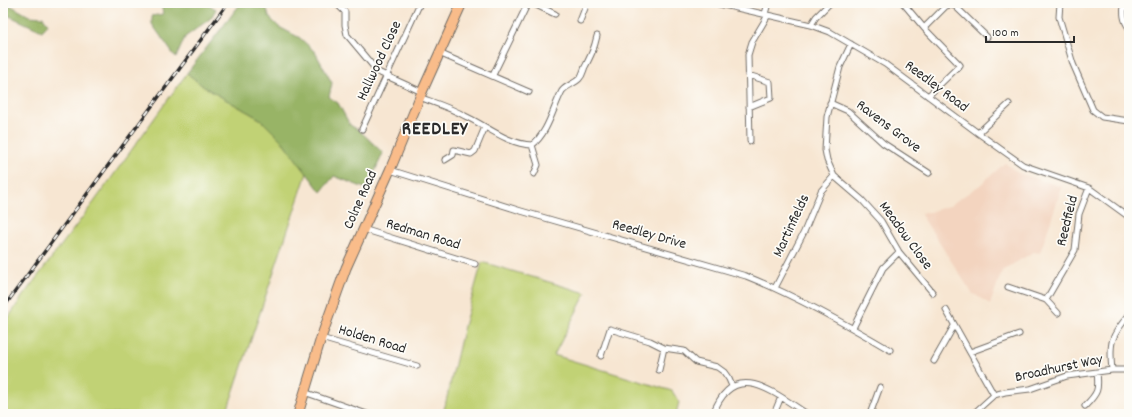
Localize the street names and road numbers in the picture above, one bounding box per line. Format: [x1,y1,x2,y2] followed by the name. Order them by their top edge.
[352,17,408,105] street label: Hallwood Close
[899,56,973,118] street label: Reedley Road
[851,95,926,159] street label: Ravens Grove
[338,167,384,233] street label: Colne Road
[768,191,816,261] street label: Martinfields
[1051,193,1085,249] street label: Reedfield
[873,197,938,275] street label: Meadow Close
[383,213,463,257] street label: Redman Road
[609,214,689,256] street label: Reedley Drive
[335,319,409,361] street label: Holden Road
[1013,349,1106,389] street label: Broadhurst Way

